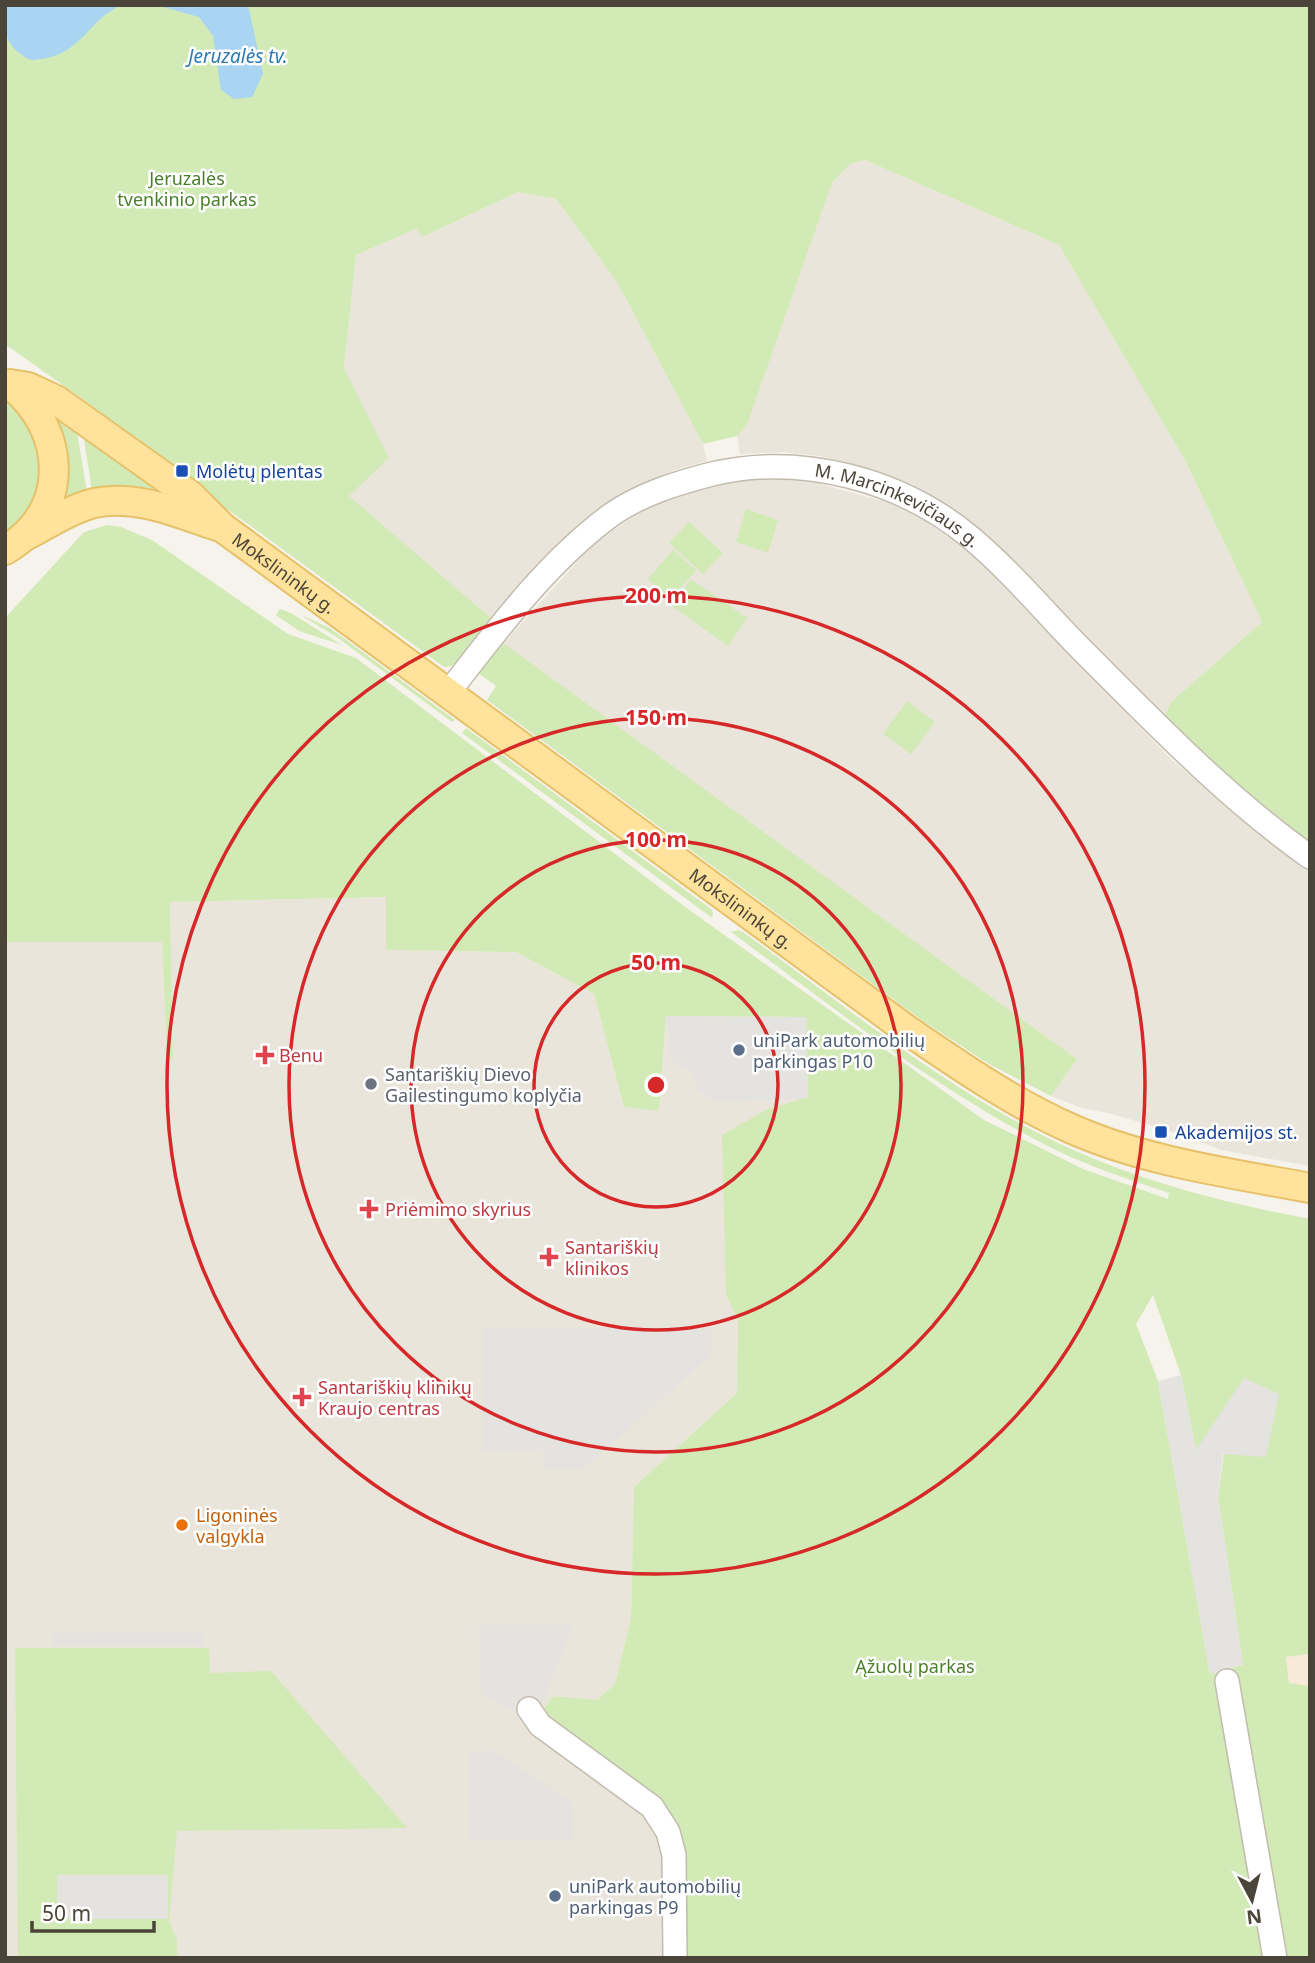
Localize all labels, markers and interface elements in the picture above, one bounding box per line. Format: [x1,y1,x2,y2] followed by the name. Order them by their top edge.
[185,43,288,69] water label: Jeruzalės tv.
[117,166,257,211] park label: Jeruzalės tvenkinio parkas
[813,458,985,552] street label: M. Marcinkevičiaus g.
[196,459,323,483] place label: Molėtų plentas
[174,463,190,479] marker: Molėtų plentas
[228,527,341,619] street label: Mokslininkų g.
[625,581,687,609] text: 200 m
[625,703,687,731] text: 150 m
[625,825,687,853] text: 100 m
[685,862,798,954] street label: Mokslininkų g.
[631,948,681,976] text: 50 m
[753,1028,925,1073] place label: uniPark automobilių parkingas P10
[731,1042,747,1058] marker: uniPark automobilių parkingas P10
[279,1043,323,1067] place label: Benu
[257,1047,273,1063] marker: Benu
[385,1062,582,1107] place label: Santariškių Dievo Gailestingumo koplyčia
[644,1073,668,1097] centre of rings
[363,1076,379,1092] marker: Santariškių Dievo Gailestingumo koplyčia
[1175,1120,1298,1144] place label: Akademijos st.
[1153,1124,1169,1140] marker: Akademijos st.
[385,1197,531,1221] place label: Priėmimo skyrius
[359,1199,379,1219] marker: Priėmimo skyrius
[565,1235,659,1280] place label: Santariškių klinikos
[539,1247,559,1267] marker: Santariškių klinikos
[318,1375,472,1420] place label: Santariškių klinikų Kraujo centras
[292,1387,312,1407] marker: Santariškių klinikų Kraujo centras
[196,1503,278,1548] place label: Ligoninės valgykla
[174,1517,190,1533] marker: Ligoninės valgykla
[855,1654,975,1678] park label: Ąžuolų parkas
[1217,1865,1287,1935] north arrow
[569,1874,741,1919] place label: uniPark automobilių parkingas P9
[547,1888,563,1904] marker: uniPark automobilių parkingas P9
[32,1890,154,1934] scale bar
[42,1899,91,1927] text: 50 m
[1245,1903,1263,1931] text: N

